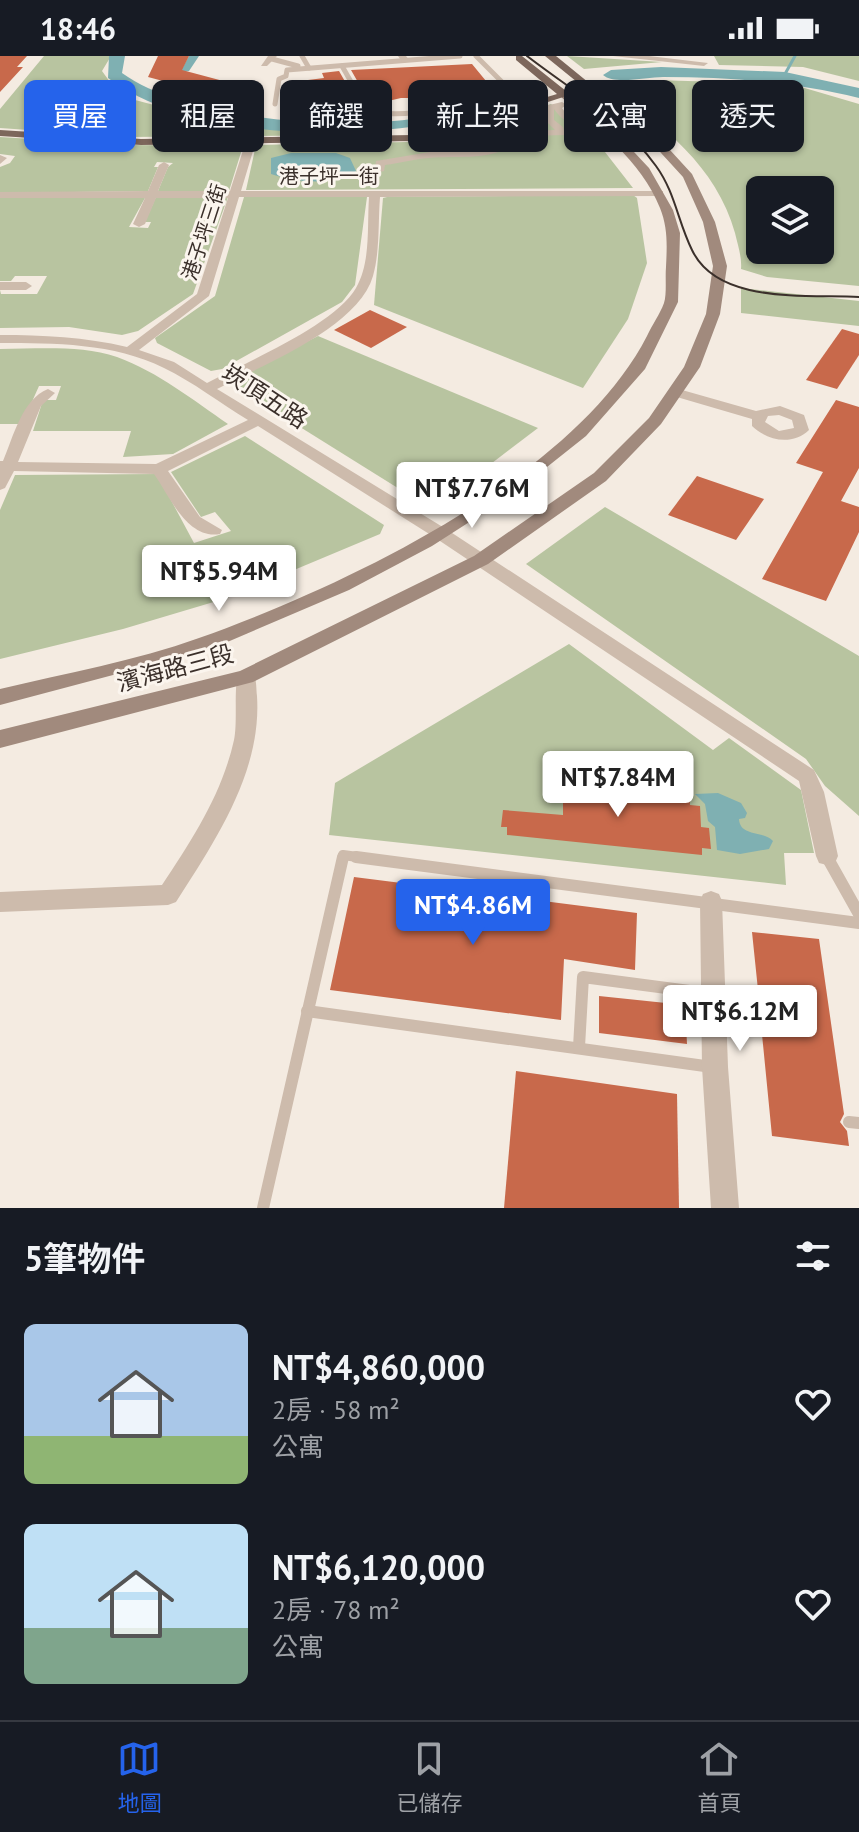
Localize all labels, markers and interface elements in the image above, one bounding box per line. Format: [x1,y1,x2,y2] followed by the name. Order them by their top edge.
[40,9,116,48] text: 18:46
[24,80,136,152] chip: 買屋
[152,80,264,152] chip: 租屋
[280,80,392,152] chip: 篩選
[408,80,548,152] chip: 新上架
[564,80,676,152] chip: 公寓
[692,80,804,152] chip: 透天
[279,163,379,189] street label: 港子坪一街
[746,176,834,264] map controls
[746,176,834,264] button: layers
[176,180,232,284] street label: 港子坪三街
[216,357,314,435] street label: 崁頂五路
[389,462,555,530] pin: NT$7.76M
[415,471,529,504] text: NT$7.76M
[136,545,302,613] pin: NT$5.94M
[160,554,278,587] text: NT$5.94M
[113,637,237,699] street label: 濱海路三段
[535,751,701,819] pin: NT$7.84M
[561,760,675,793] text: NT$7.84M
[390,879,556,947] pin: NT$4.86M
[414,888,532,921] text: NT$4.86M
[657,985,823,1053] pin: NT$6.12M
[681,994,799,1027] text: NT$6.12M
[791,1234,835,1278] icon: filters
[24,1236,145,1280] text: 5筆物件
[272,1345,485,1389] text: NT$4,860,000
[88,1356,184,1452] icon: home
[791,1382,835,1426] icon: heart
[272,1393,400,1426] text: 2房 · 58 m²
[272,1430,324,1463] text: 公寓
[272,1545,485,1589] text: NT$6,120,000
[88,1556,184,1652] icon: home
[791,1582,835,1626] icon: heart
[272,1593,400,1626] text: 2房 · 78 m²
[272,1630,324,1663] text: 公寓
[117,1737,162,1817] tab: 地圖
[396,1737,463,1817] tab: 已儲存
[697,1737,742,1817] tab: 首頁

